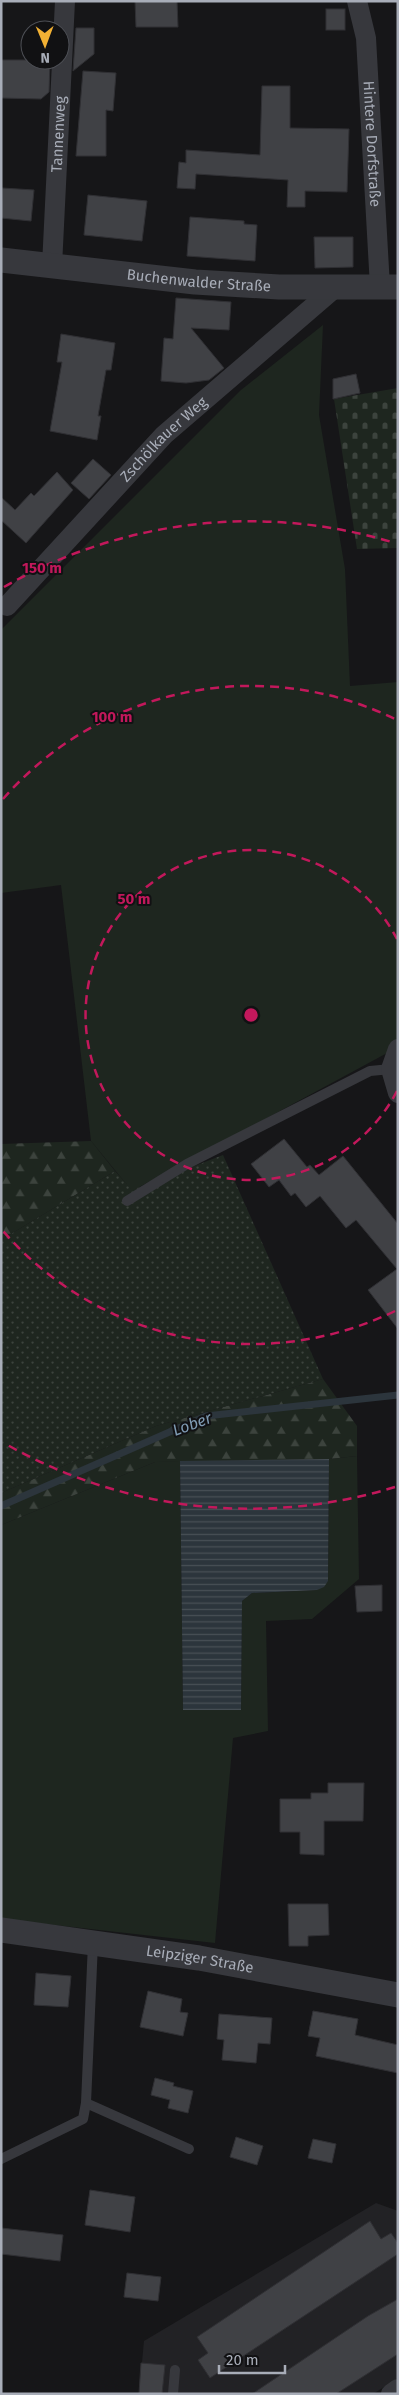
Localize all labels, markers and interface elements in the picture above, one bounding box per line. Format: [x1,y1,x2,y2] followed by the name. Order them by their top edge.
[20,20,70,70] north arrow
[40,49,50,66] text: N
[359,80,384,207] street label: Hintere Dorfstraße
[48,95,69,173] street label: Tannenweg
[126,265,272,296] street label: Buchenwalder Straße
[117,393,211,486] street label: Zschölkauer Weg
[22,559,62,577] text: 150 m
[92,708,132,726] text: 100 m
[117,890,151,908] text: 50 m
[242,1006,260,1024] centre of rings
[170,1408,215,1440] water label: Lober
[145,1942,255,1977] street label: Leipziger Straße
[219,2342,285,2374] scale bar
[226,2351,259,2369] text: 20 m

